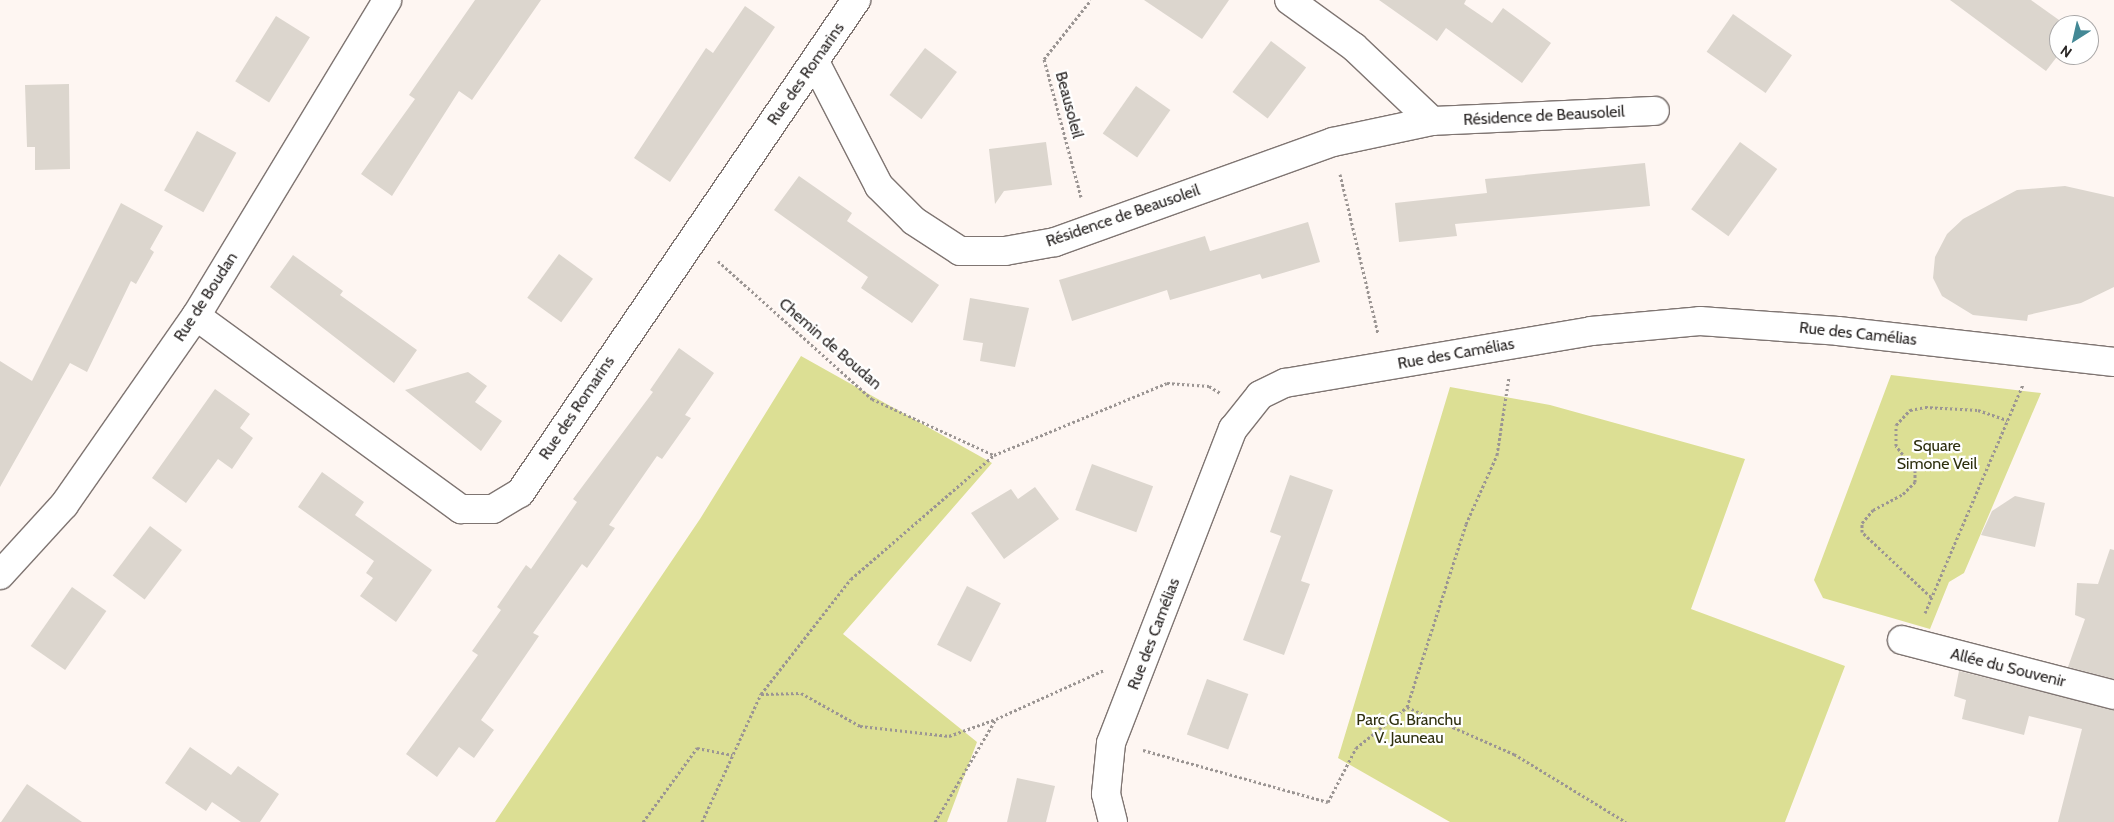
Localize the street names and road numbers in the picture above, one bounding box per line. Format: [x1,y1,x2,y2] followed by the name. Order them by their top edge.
[763,19,849,129] street label: Rue des Romarins
[1051,70,1087,140] street label: Beausoleil
[1463,102,1625,130] street label: Résidence de Beausoleil
[1044,181,1202,251] street label: Résidence de Beausoleil
[170,249,242,345] street label: Rue de Boudan
[775,294,885,394] street label: Chemin de Boudan
[1798,318,1918,350] street label: Rue des Camélias
[1396,334,1516,374] street label: Rue des Camélias
[535,353,619,463] street label: Rue des Romarins
[1124,575,1184,693] street label: Rue des Camélias
[1948,644,2068,692] street label: Allée du Souvenir

